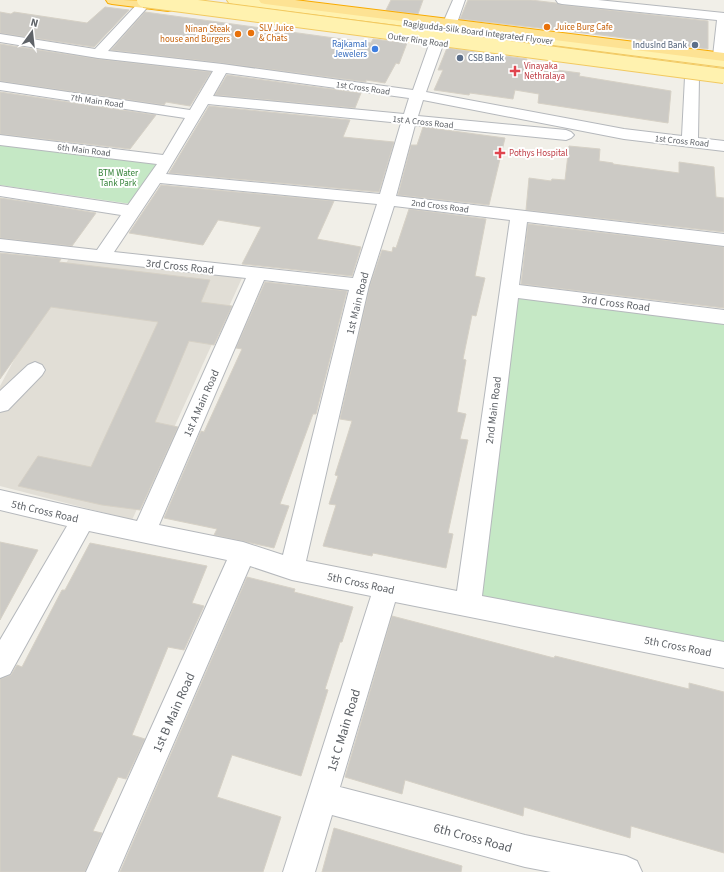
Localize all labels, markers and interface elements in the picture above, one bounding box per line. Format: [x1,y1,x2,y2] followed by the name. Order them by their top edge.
[12,12,52,52] north arrow
[29,15,40,31] text: N
[402,17,555,48] street label: Ragigudda-Silk Board Integrated Flyover
[555,21,613,34] place label: Juice Burg Cafe
[259,22,294,45] place label: SLV Juice & Chats
[542,22,552,32] marker: Juice Burg Cafe
[160,23,231,46] place label: Ninan Steak house and Burgers
[246,28,256,38] marker: SLV Juice & Chats
[233,29,243,39] marker: Ninan Steak house and Burgers
[387,30,449,51] street label: Outer Ring Road
[332,38,367,61] place label: Rajkamal Jewelers
[633,39,688,52] place label: IndusInd Bank
[690,40,700,50] marker: IndusInd Bank
[370,44,380,54] marker: Rajkamal Jewelers
[468,52,505,65] place label: CSB Bank
[455,53,465,63] marker: CSB Bank
[524,60,565,83] place label: Vinayaka Nethralaya
[509,65,521,77] marker: Vinayaka Nethralaya
[335,78,391,99] street label: 1st Cross Road
[70,91,124,112] street label: 7th Main Road
[392,113,454,132] street label: 1st A Cross Road
[654,132,710,151] street label: 1st Cross Road
[57,141,111,160] street label: 6th Main Road
[494,147,506,159] marker: Pothys Hospital
[509,147,568,160] place label: Pothys Hospital
[98,167,139,190] park label: BTM Water Tank Park
[410,197,469,216] street label: 2nd Cross Road
[145,255,215,278] street label: 3rd Cross Road
[342,270,372,336] street label: 1st Main Road
[581,292,651,315] street label: 3rd Cross Road
[180,367,223,439] street label: 1st A Main Road
[482,375,505,445] street label: 2nd Main Road
[10,496,80,526] street label: 5th Cross Road
[326,569,396,598] street label: 5th Cross Road
[643,633,713,660] street label: 5th Cross Road
[148,670,200,755] street label: 1st B Main Road
[323,687,365,774] street label: 1st C Main Road
[431,819,514,857] street label: 6th Cross Road

